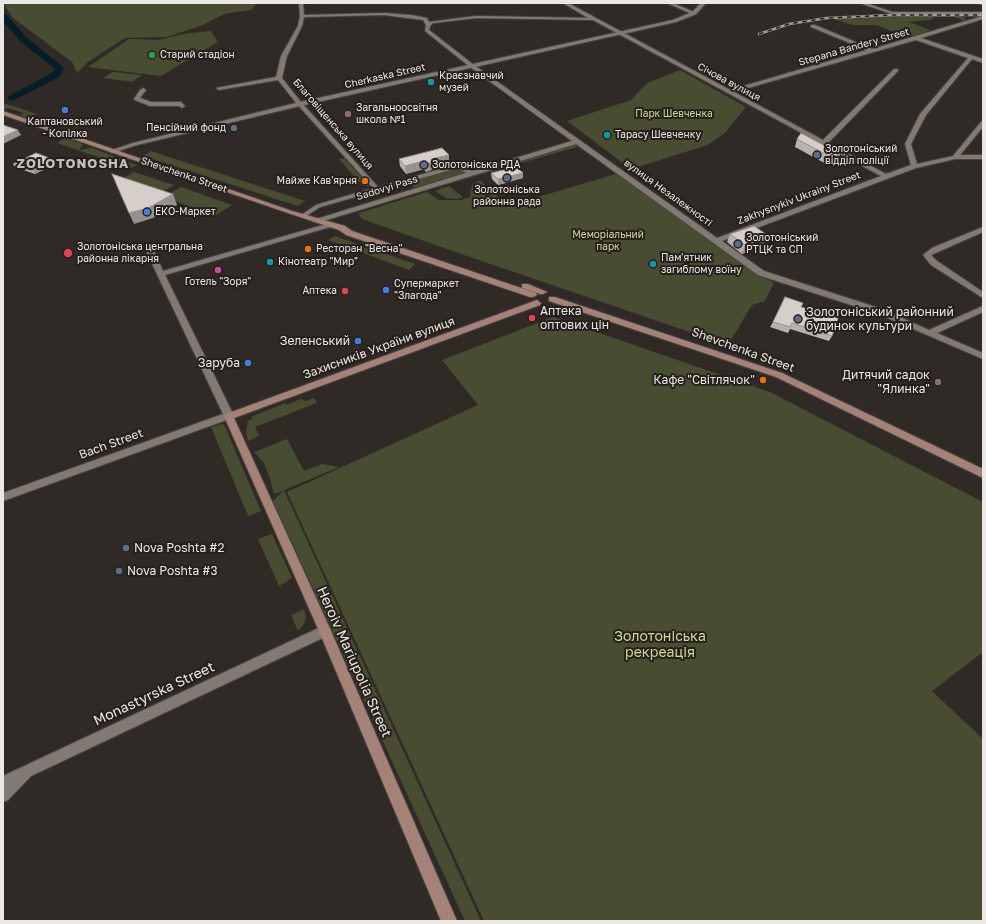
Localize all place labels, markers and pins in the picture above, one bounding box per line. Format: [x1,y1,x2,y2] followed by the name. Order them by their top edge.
[160,49,235,61] place label: Старий стадіон
[147,50,157,60] marker: Старий стадіон
[439,70,504,94] place label: Краєзнавчий музей
[426,77,436,87] marker: Краєзнавчий музей
[356,102,438,126] place label: Загальноосвітня школа №1
[60,105,70,115] marker: Каптановський - Копілка
[343,109,353,119] marker: Загальноосвітня школа №1
[27,116,103,140] place label: Каптановський - Копілка
[146,122,226,134] place label: Пенсійний фонд
[229,123,239,133] marker: Пенсійний фонд
[615,129,701,141] place label: Тарасу Шевченку
[602,130,612,140] marker: Тарасу Шевченку
[825,143,897,166] place label: Золотоніський відділ поліції
[812,150,822,160] marker: Золотоніський відділ поліції
[432,159,520,171] place label: Золотоніська РДА
[419,160,429,170] marker: Золотоніська РДА
[502,173,512,183] marker: Золотоніська районна рада
[277,175,357,187] place label: Майже Кав'ярня
[360,176,370,186] marker: Майже Кав'ярня
[473,184,541,208] place label: Золотоніська районна рада
[155,206,216,218] place label: ЕКО-Маркет
[142,207,152,217] marker: ЕКО-Маркет
[746,232,818,256] place label: Золотоніський РТЦК та СП
[733,239,743,249] marker: Золотоніський РТЦК та СП
[77,241,203,264] place label: Золотоніська центральна районна лікарня
[316,243,402,255] place label: Ресторан "Весна"
[303,244,313,254] marker: Ресторан "Весна"
[62,247,74,259] marker: Золотоніська центральна районна лікарня
[661,252,742,276] place label: Пам'ятник загиблому воїну
[278,256,358,268] place label: Кінотеатр "Мир"
[265,257,275,267] marker: Кінотеатр "Мир"
[648,259,658,269] marker: Пам'ятник загиблому воїну
[213,265,223,275] marker: Готель "Зоря"
[185,276,251,288] place label: Готель "Зоря"
[394,278,459,302] place label: Супермаркет "Злагода"
[302,285,337,297] place label: Аптека
[381,285,391,295] marker: Супермаркет "Злагода"
[340,286,350,296] marker: Аптека
[540,304,609,332] place label: Аптека оптових цін
[806,305,954,333] place label: Золотоніський районний будинок культури
[527,313,537,323] marker: Аптека оптових цін
[793,314,803,324] marker: Золотоніський районний будинок культури
[280,334,350,348] place label: Зеленський
[353,336,363,346] marker: Зеленський
[198,356,240,370] place label: Заруба
[243,358,253,368] marker: Заруба
[842,368,930,396] place label: Дитячий садок "Ялинка"
[653,373,755,387] place label: Кафе "Світлячок"
[758,375,768,385] marker: Кафе "Світлячок"
[933,377,943,387] marker: Дитячий садок "Ялинка"
[134,541,224,555] place label: Nova Poshta #2
[121,543,131,553] marker: Nova Poshta #2
[127,564,218,578] place label: Nova Poshta #3
[114,566,124,576] marker: Nova Poshta #3

